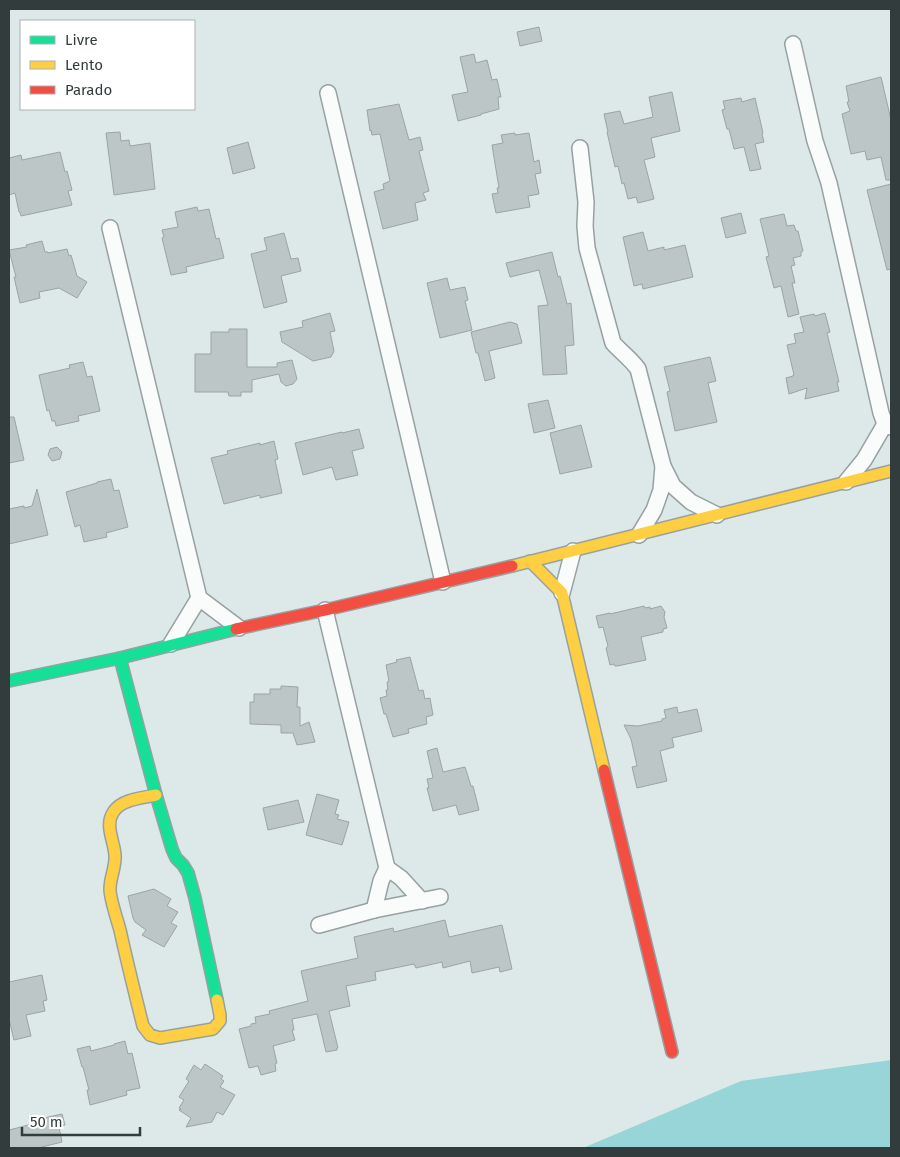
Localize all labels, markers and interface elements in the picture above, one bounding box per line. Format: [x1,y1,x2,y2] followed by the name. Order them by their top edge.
[20,20,195,110] legend
[65,31,98,49] text: Livre
[65,56,103,74] text: Lento
[65,81,112,99] text: Parado
[22,1104,140,1136] scale bar
[30,1113,63,1131] text: 50 m

